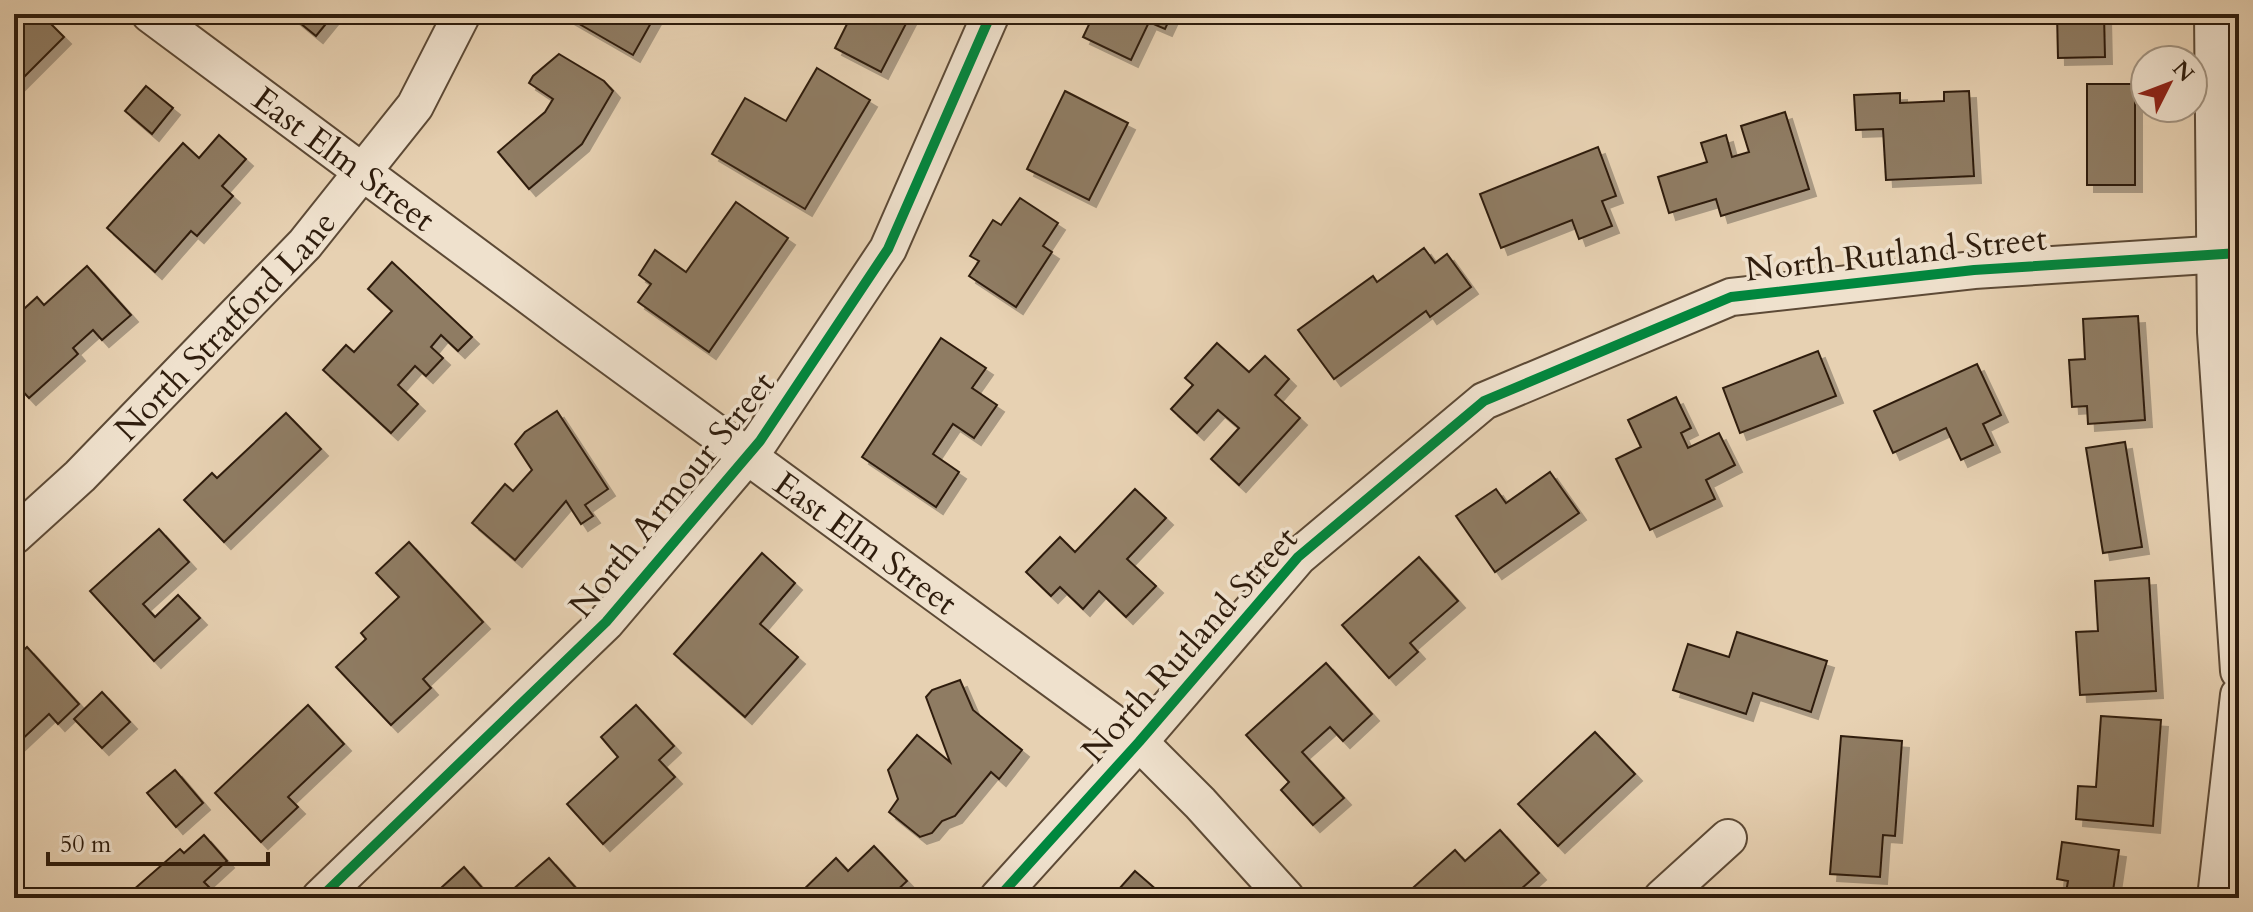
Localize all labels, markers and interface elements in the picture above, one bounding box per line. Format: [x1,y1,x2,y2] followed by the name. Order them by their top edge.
[2129,44,2209,124] north arrow
[2166,54,2201,88] text: N
[243,76,444,242] street label: East Elm Street
[104,201,347,451] street label: North Stratford Lane
[1743,215,2049,293] street label: North Rutland Street
[558,362,785,627] street label: North Armour Street
[765,461,967,626] street label: East Elm Street
[1071,517,1308,773] street label: North Rutland Street
[48,816,268,866] scale bar
[60,828,112,861] text: 50 m

